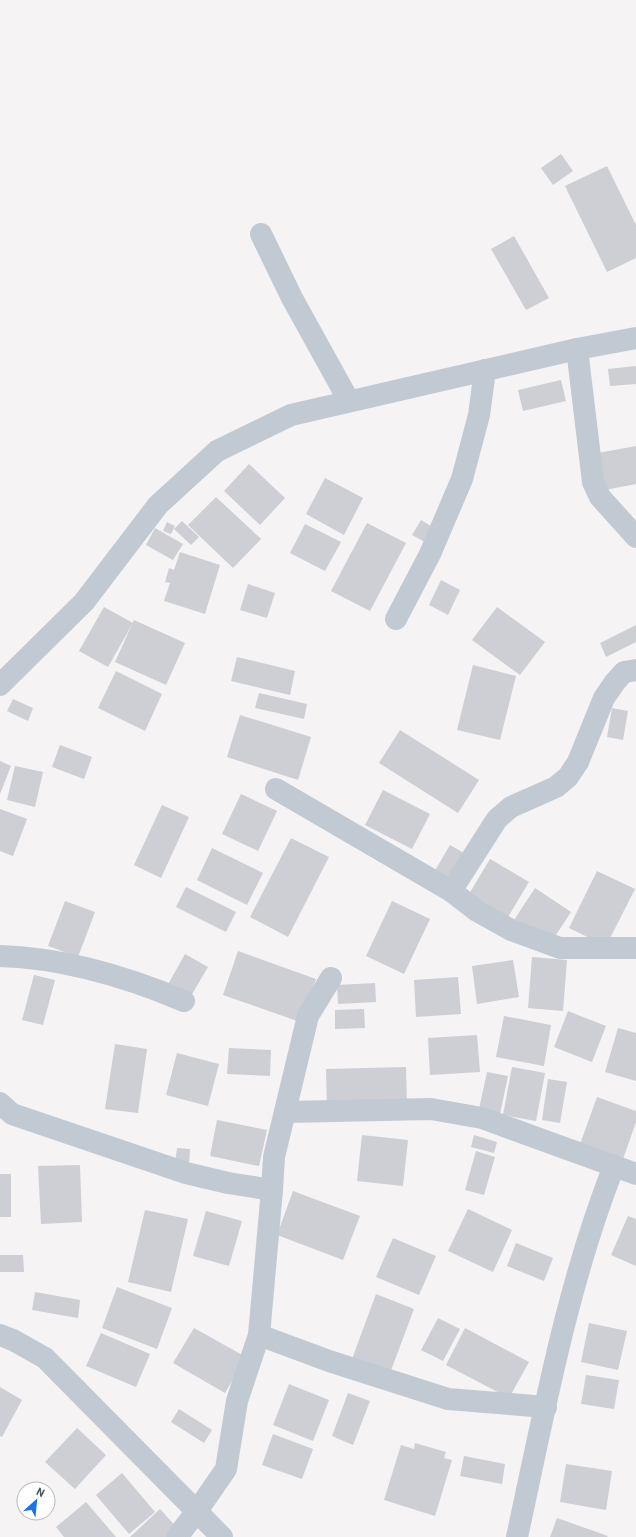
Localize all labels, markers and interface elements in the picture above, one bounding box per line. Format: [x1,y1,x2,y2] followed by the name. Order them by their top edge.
[16,1481,56,1521] north arrow
[35,1484,47,1499] text: N

